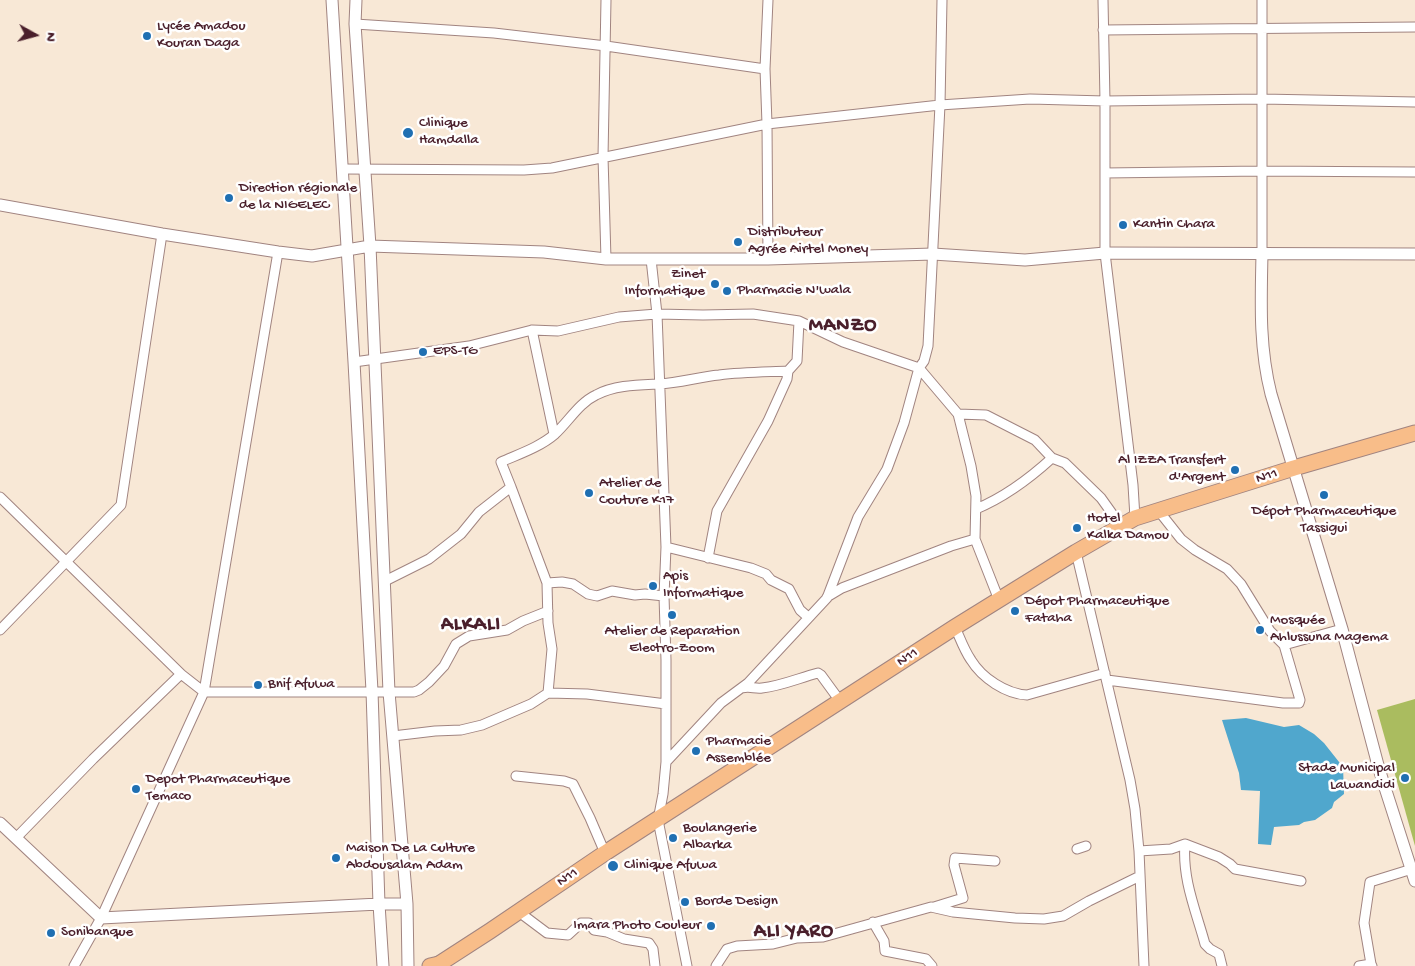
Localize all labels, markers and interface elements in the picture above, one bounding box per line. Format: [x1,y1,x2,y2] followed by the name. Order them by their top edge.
[10,10,60,60] north arrow
[157,18,245,53] place label: Lycée Amadou Kouran Daga
[141,30,153,42] marker: Lycée Amadou Kouran Daga
[41,31,59,42] text: N
[419,115,479,150] place label: Clinique Hamdalla
[401,126,415,140] marker: Clinique Hamdalla
[239,180,357,215] place label: Direction régionale de la NIGELEC
[223,192,235,204] marker: Direction régionale de la NIGELEC
[1133,216,1215,234] place label: Kantin Chara
[1117,219,1129,231] marker: Kantin Chara
[748,224,868,259] place label: Distributeur Agrée Airtel Money
[732,236,744,248] marker: Distributeur Agrée Airtel Money
[624,266,705,301] place label: Zinet Informatique
[709,278,721,290] marker: Zinet Informatique
[737,282,851,300] place label: Pharmacie N'wala
[721,285,733,297] marker: Pharmacie N'wala
[808,315,878,339] district label: MANZO
[433,343,478,361] place label: EPS-TG
[417,346,429,358] marker: EPS-TG
[1118,452,1225,487] place label: Al IZZA Transfert d'Argent
[1229,464,1241,476] marker: Al IZZA Transfert d'Argent
[1254,465,1280,489] street label: N11
[599,475,674,510] place label: Atelier de Couture K17
[583,487,595,499] marker: Atelier de Couture K17
[1318,489,1330,501] marker: Dépot Pharmaceutique Tassigui
[1252,503,1396,538] place label: Dépot Pharmaceutique Tassigui
[1087,510,1169,545] place label: Hotel Kalka Damou
[1071,522,1083,534] marker: Hotel Kalka Damou
[663,568,744,603] place label: Apis Informatique
[647,580,659,592] marker: Apis Informatique
[1025,593,1169,628] place label: Dépot Pharmaceutique Fataha
[1009,605,1021,617] marker: Dépot Pharmaceutique Fataha
[666,609,678,621] marker: Atelier de Reparation Electro-Zoom
[1270,612,1388,647] place label: Mosquée Ahlussuna Magema
[440,614,502,638] district label: ALKALI
[604,623,740,658] place label: Atelier de Reparation Electro-Zoom
[1254,624,1266,636] marker: Mosquée Ahlussuna Magema
[894,644,922,672] street label: N11
[268,676,335,694] place label: Bnif Afuwa
[252,679,264,691] marker: Bnif Afuwa
[706,733,771,768] place label: Pharmacie Assemblée
[690,745,702,757] marker: Pharmacie Assemblée
[1298,760,1395,795] place label: Stade Municipal Lawandidi
[146,771,290,806] place label: Depot Pharmaceutique Temaco
[1399,772,1411,784] marker: Stade Municipal Lawandidi
[130,783,142,795] marker: Depot Pharmaceutique Temaco
[683,820,757,855] place label: Boulangerie Albarka
[667,832,679,844] marker: Boulangerie Albarka
[346,840,475,875] place label: Maison De La Culture Abdousalam Adam
[330,852,342,864] marker: Maison De La Culture Abdousalam Adam
[624,857,717,875] place label: Clinique Afuwa
[606,859,620,873] marker: Clinique Afuwa
[554,864,582,892] street label: N11
[695,893,778,911] place label: Borde Design
[679,896,691,908] marker: Borde Design
[573,917,701,935] place label: Imara Photo Couleur
[705,920,717,932] marker: Imara Photo Couleur
[753,921,835,945] district label: ALI YARO
[61,924,133,942] place label: Sonibanque
[45,927,57,939] marker: Sonibanque

